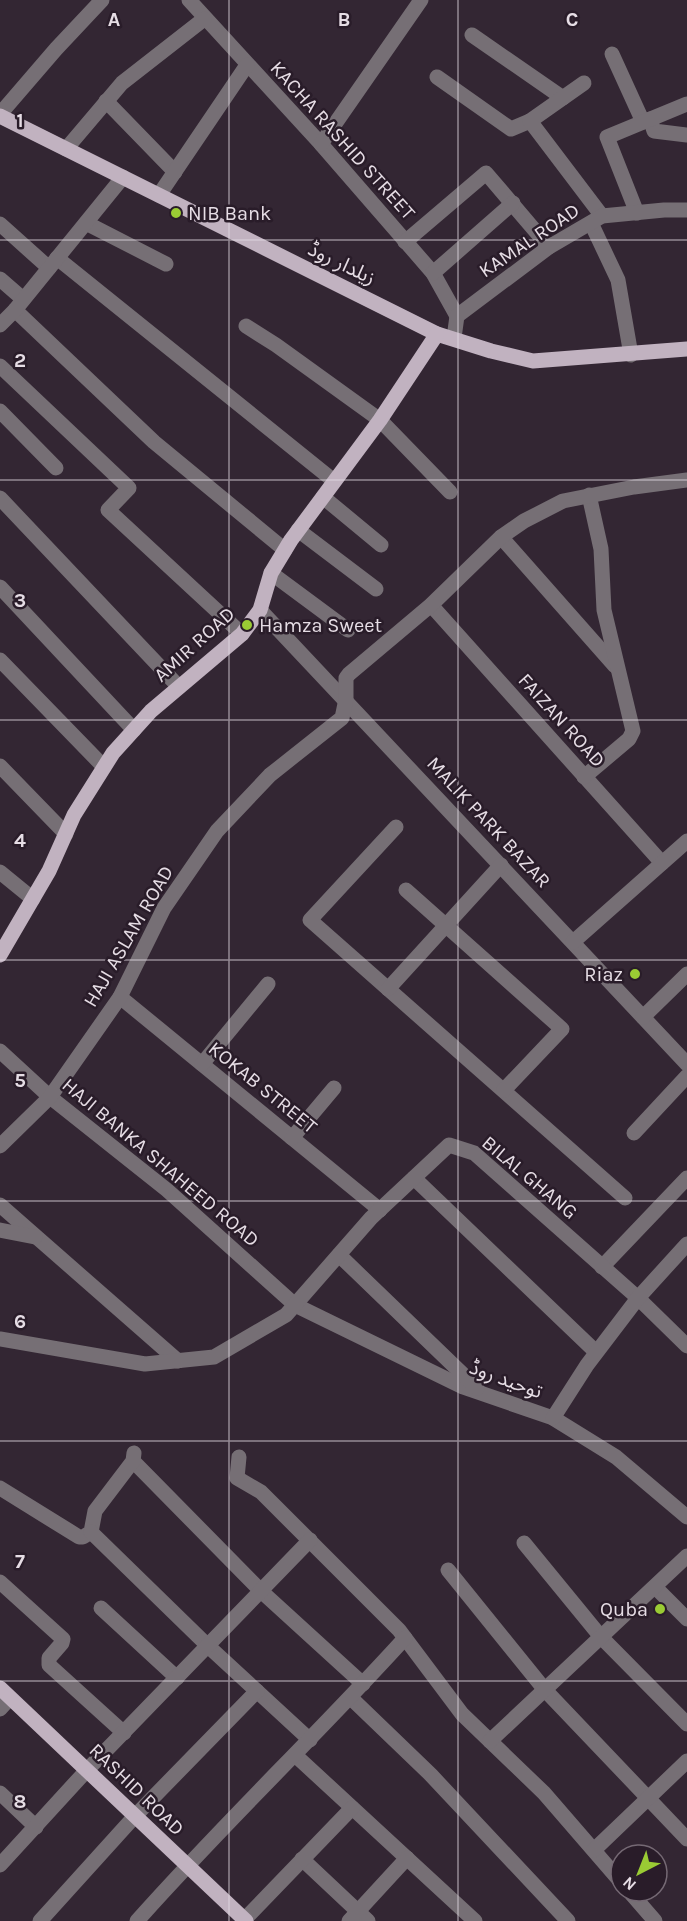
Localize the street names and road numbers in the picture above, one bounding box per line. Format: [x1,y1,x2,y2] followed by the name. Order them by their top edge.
[265,56,420,224] street label: KACHA RASHID STREET
[475,198,584,282] street label: KAMAL ROAD
[304,237,379,290] street label: زیلدار روڈ
[149,602,240,687] street label: AMIR ROAD
[514,669,610,772] street label: FAIZAN ROAD
[422,752,555,893] street label: MALIK PARK BAZAR
[79,862,178,1011] street label: HAJI ASLAM ROAD
[204,1037,321,1138] street label: KOKAB STREET
[58,1073,264,1252] street label: HAJI BANKA SHAHEED ROAD
[477,1131,582,1224] street label: BILAL GHANG
[466,1356,546,1403] street label: توحید روڈ
[85,1739,189,1840] street label: RASHID ROAD

